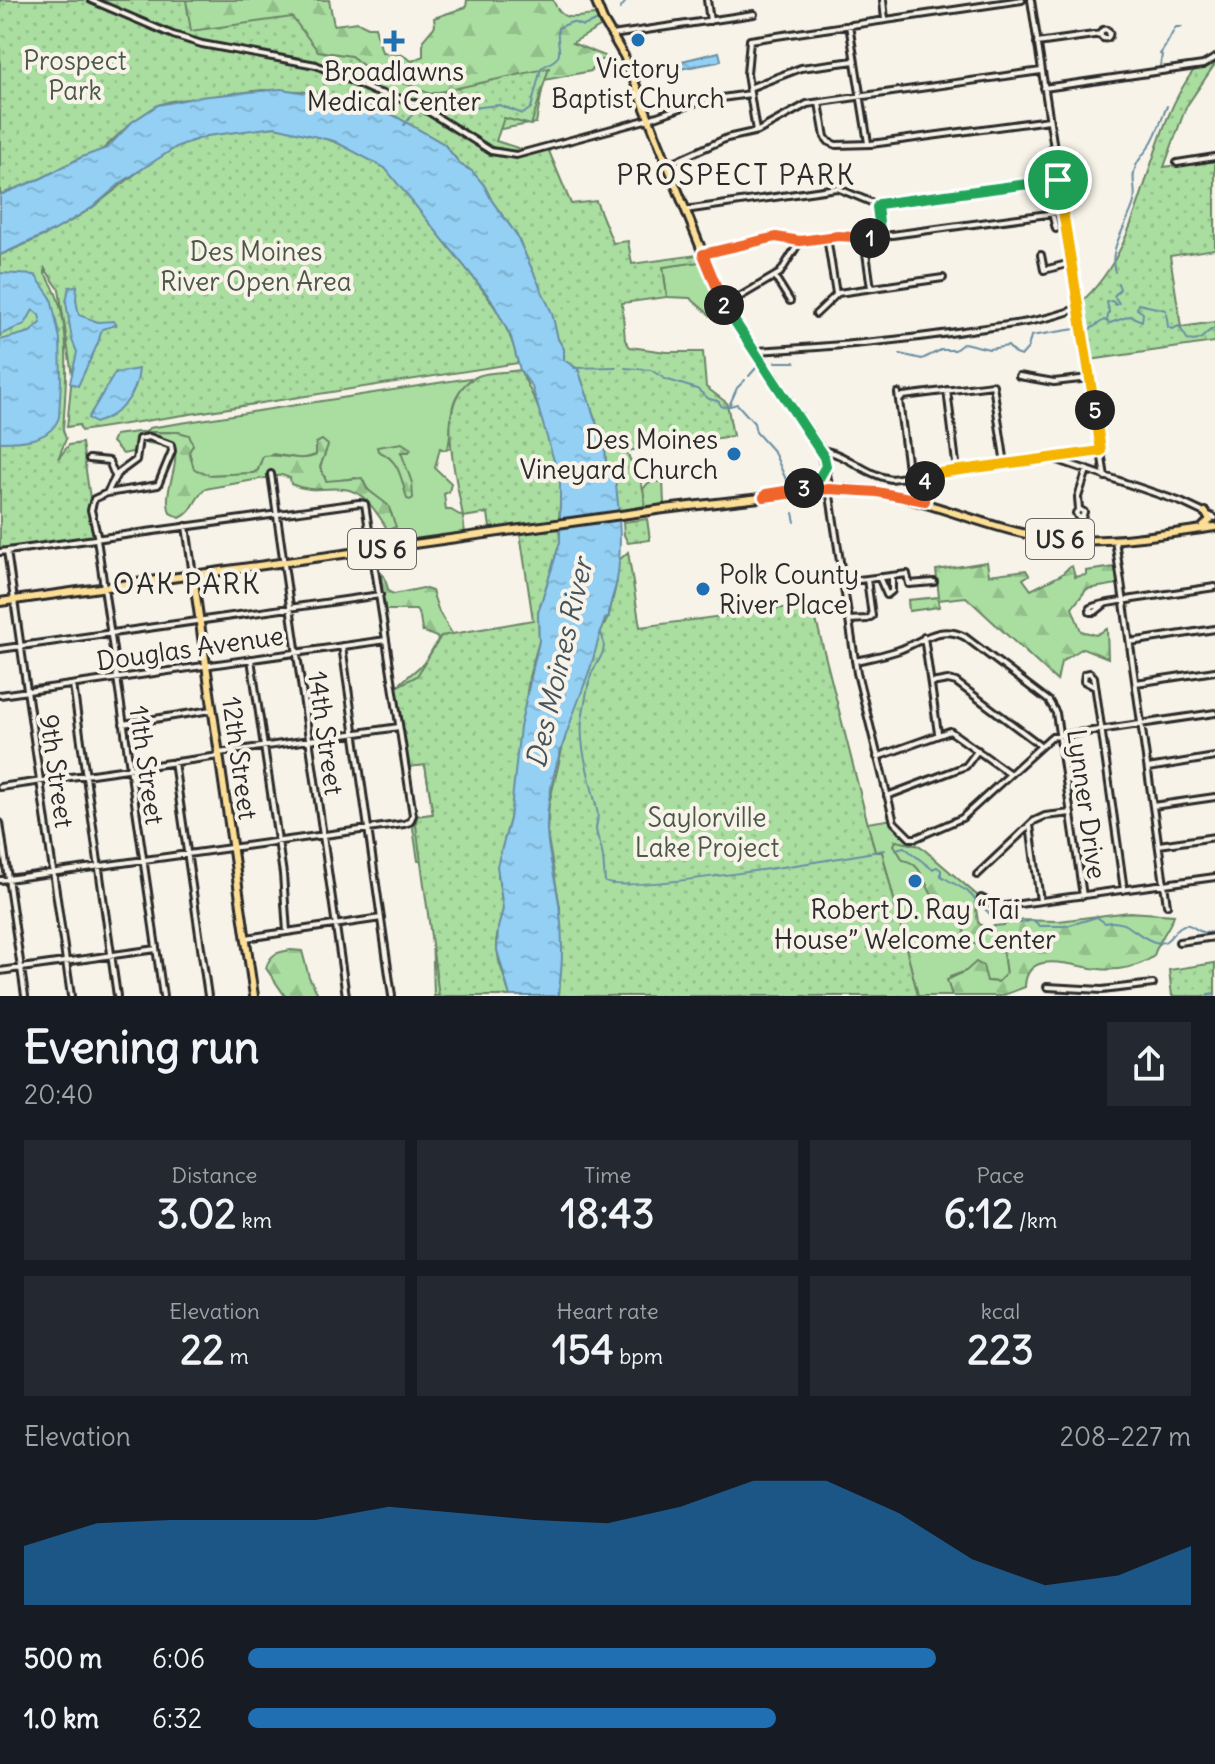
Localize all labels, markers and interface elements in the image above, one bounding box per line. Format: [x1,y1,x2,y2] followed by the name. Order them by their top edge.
[383,30,405,52] marker: Broadlawns Medical Center
[629,31,647,49] marker: Victory Baptist Church
[23,44,127,107] park label: Prospect Park
[551,52,725,115] place label: Victory Baptist Church
[307,55,482,118] place label: Broadlawns Medical Center
[1024,146,1092,214] pin
[616,157,856,193] district label: PROSPECT PARK
[1036,158,1080,202] icon: arrive
[850,218,890,258] pin: 1
[866,224,874,252] text: 1
[160,235,352,298] park label: Des Moines River Open Area
[704,285,744,325] pin: 2
[718,291,730,319] text: 2
[1075,390,1115,430] pin: 5
[1089,396,1101,424] text: 5
[520,423,718,486] place label: Des Moines Vineyard Church
[725,445,743,463] marker: Des Moines Vineyard Church
[905,461,945,501] pin: 4
[919,467,931,495] text: 4
[784,468,824,508] pin: 3
[798,474,810,502] text: 3
[1026,519,1094,559] road number: US 6
[348,529,416,569] road number: US 6
[517,551,601,771] water label: Des Moines River
[719,558,859,621] place label: Polk County River Place
[113,566,261,602] district label: OAK PARK
[694,580,712,598] marker: Polk County River Place
[94,619,286,677] street label: Douglas Avenue
[301,669,351,797] street label: 14th Street
[215,694,265,822] street label: 12th Street
[122,703,172,827] street label: 11th Street
[33,712,81,830] street label: 9th Street
[1060,727,1114,881] street label: Lynner Drive
[635,801,779,864] park label: Saylorville Lake Project
[906,872,924,890] marker: Robert D. Ray “Tai House” Welcome Center
[774,893,1056,956] place label: Robert D. Ray “Tai House” Welcome Center
[24,1020,259,1075] text: Evening run
[1107,1022,1191,1106] button: share
[24,1078,93,1111] text: 20:40
[172,1161,257,1189] text: Distance
[584,1161,631,1189] text: Time
[977,1161,1024,1189] text: Pace
[157,1189,236,1239] text: 3.02
[561,1189,654,1239] text: 18:43
[944,1189,1014,1239] text: 6:12
[236,1206,272,1234] text: km
[1014,1206,1057,1234] text: /km
[169,1297,260,1325] text: Elevation
[556,1297,659,1325] text: Heart rate
[981,1297,1020,1325] text: kcal
[180,1325,224,1375] text: 22
[552,1325,614,1375] text: 154
[967,1325,1034,1375] text: 223
[224,1342,249,1370] text: m
[614,1342,663,1370] text: bpm
[24,1420,131,1453] text: Elevation
[1060,1420,1191,1453] text: 208–227 m
[24,1642,102,1675] text: 500 m
[152,1642,205,1675] text: 6:06
[24,1702,99,1735] text: 1.0 km
[152,1702,202,1735] text: 6:32

